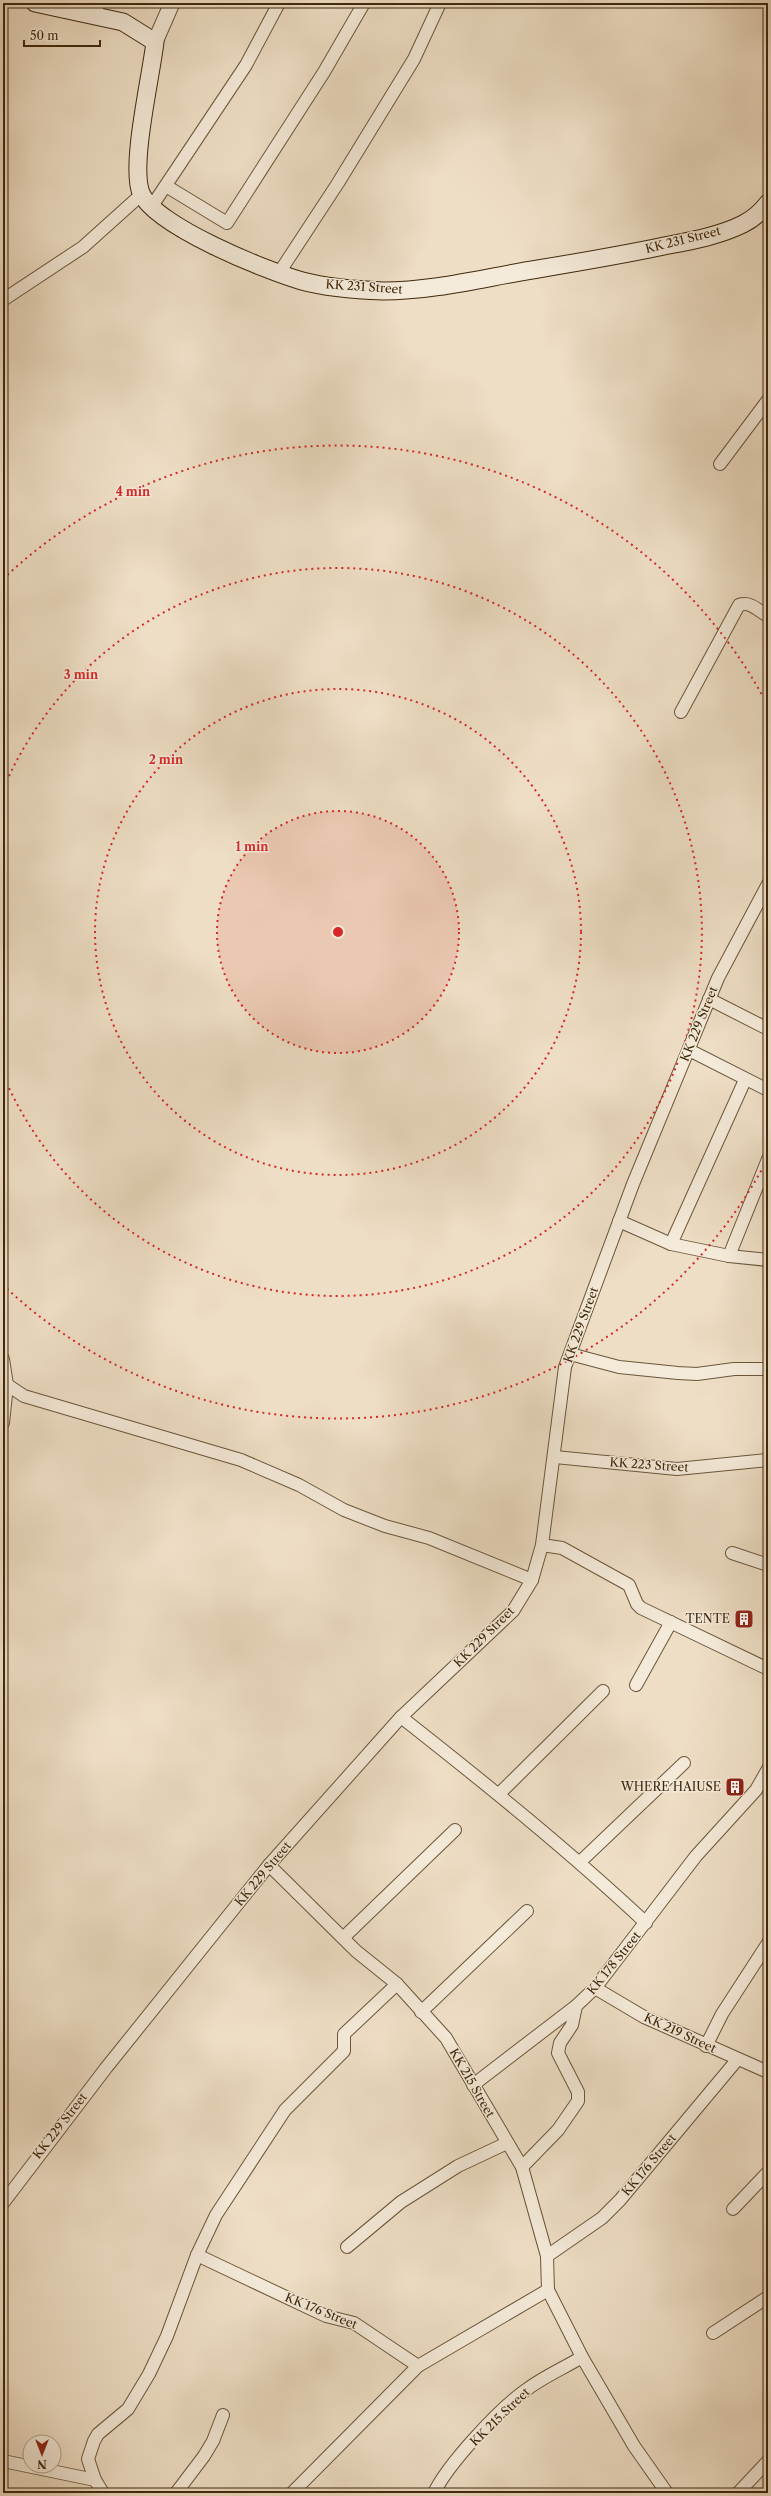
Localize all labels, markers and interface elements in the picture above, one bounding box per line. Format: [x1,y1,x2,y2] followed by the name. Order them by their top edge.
[24,22,100,48] scale bar
[30,28,59,43] text: 50 m
[644,223,723,256] street label: KK 231 Street
[325,276,404,297] street label: KK 231 Street
[116,484,151,499] text: 4 min
[64,667,99,682] text: 3 min
[149,752,184,767] text: 2 min
[236,839,269,854] text: 1 min
[331,925,345,939] centre of rings
[677,983,721,1064] street label: KK 229 Street
[560,1284,601,1365] street label: KK 229 Street
[609,1454,690,1475] street label: KK 223 Street
[450,1603,518,1670] street label: KK 229 Street
[733,1608,755,1630] building icon: TENTE
[686,1611,730,1626] place label: TENTE
[724,1776,746,1798] building icon: WHERE HAIUSE
[620,1779,721,1794] place label: WHERE HAIUSE
[231,1838,294,1909] street label: KK 229 Street
[584,1928,644,1997] street label: KK 178 Street
[642,2009,719,2056] street label: KK 219 Street
[447,2046,499,2121] street label: KK 215 Street
[29,2089,90,2162] street label: KK 229 Street
[618,2130,679,2199] street label: KK 176 Street
[283,2289,360,2332] street label: KK 176 Street
[467,2384,533,2449] street label: KK 215 Street
[22,2434,62,2474] north arrow
[37,2457,47,2471] text: N

